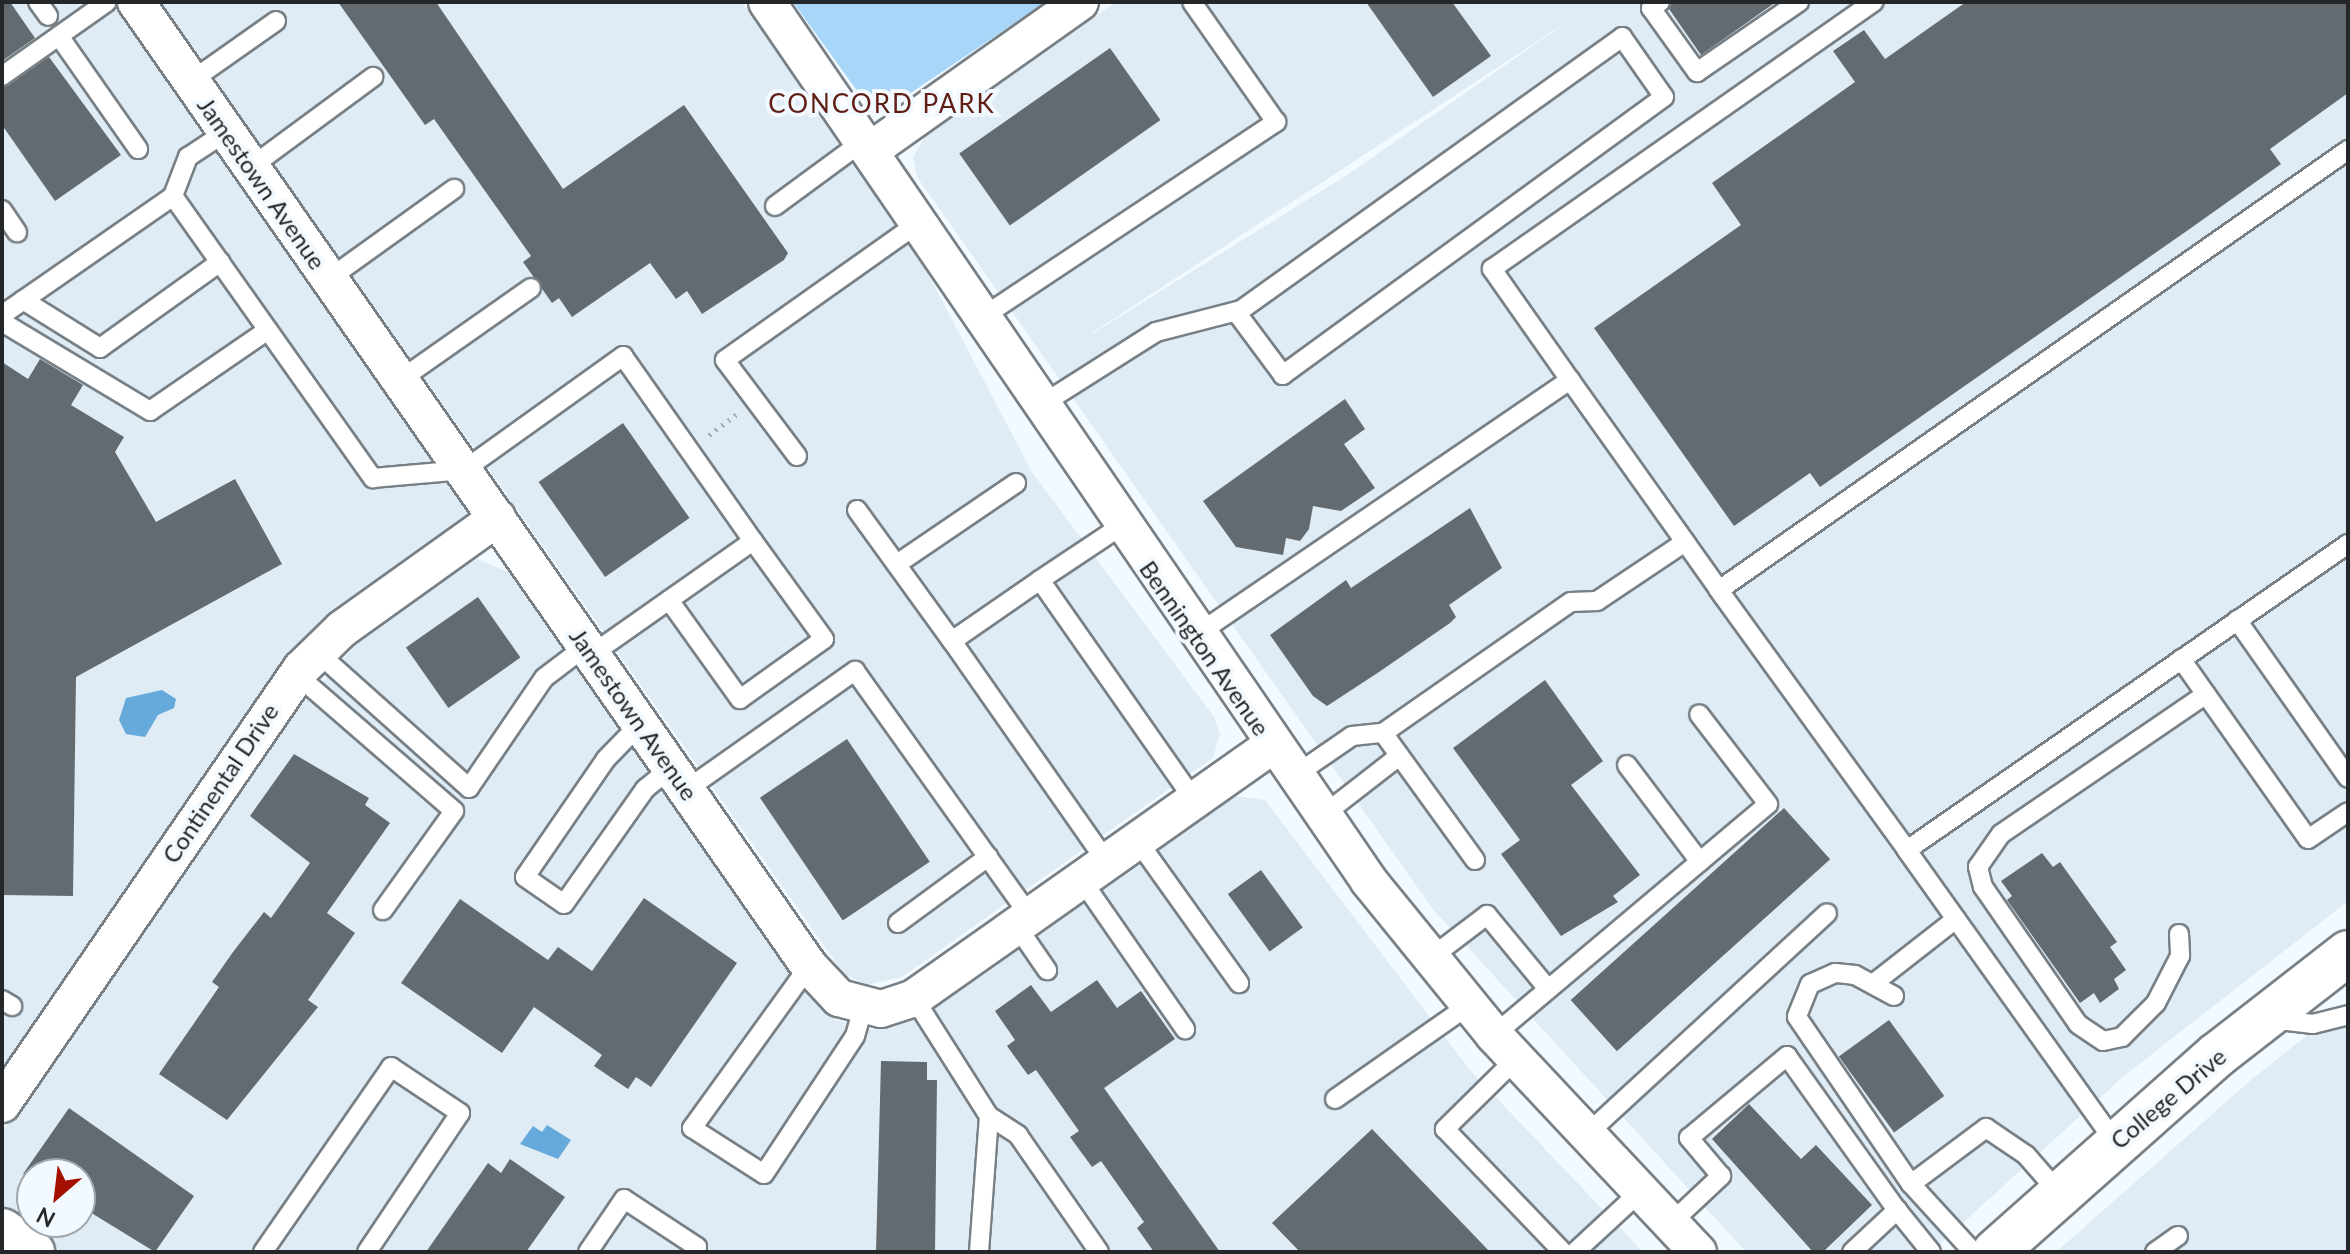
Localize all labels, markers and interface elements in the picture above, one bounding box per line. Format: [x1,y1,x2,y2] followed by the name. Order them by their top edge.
[768,88,996,120] district label: CONCORD PARK
[192,91,332,275] street label: Jamestown Avenue
[1134,555,1276,741] street label: Bennington Avenue
[564,622,704,806] street label: Jamestown Avenue
[156,698,284,868] street label: Continental Drive
[2104,1041,2232,1155] street label: College Drive
[16,1158,96,1238] north arrow
[32,1202,59,1234] text: N

